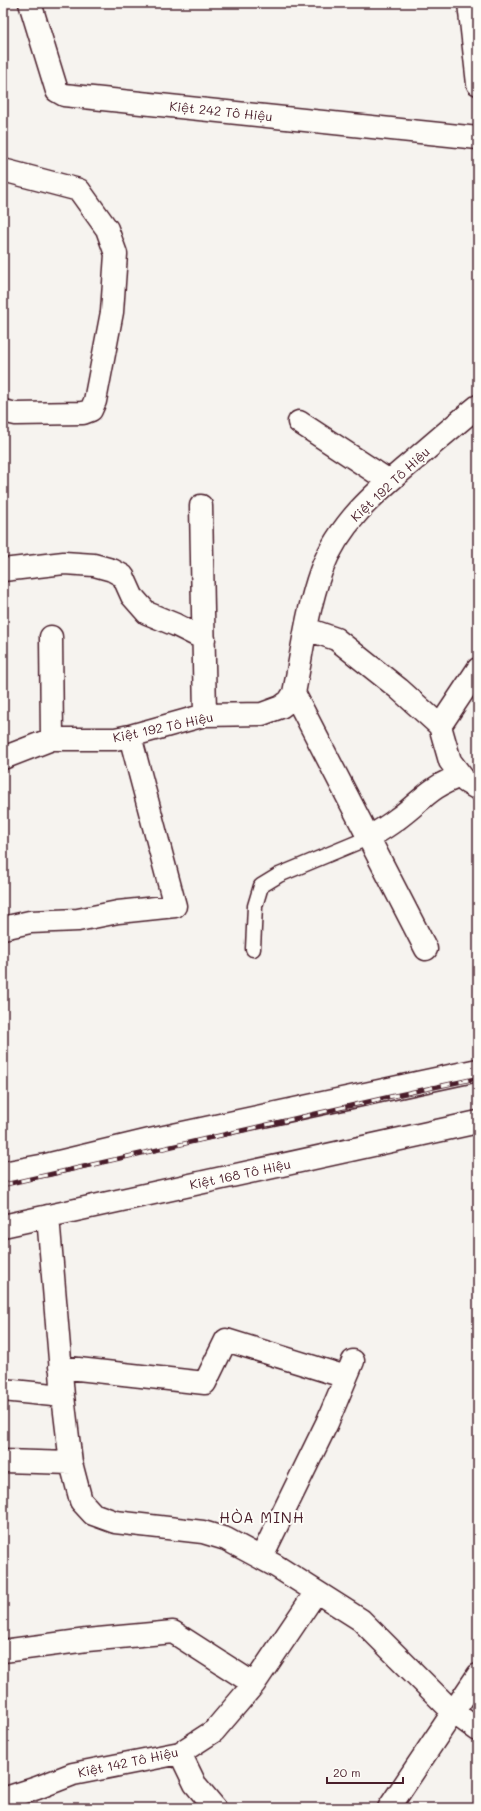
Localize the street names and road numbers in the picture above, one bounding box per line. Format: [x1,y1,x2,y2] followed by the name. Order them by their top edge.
[169,97,273,124] street label: Kiệt 242 Tô Hiệu
[346,443,433,525] street label: Kiệt 192 Tô Hiệu
[111,708,215,745] street label: Kiệt 192 Tô Hiệu
[188,1154,292,1193] street label: Kiệt 168 Tô Hiệu
[76,1743,180,1780] street label: Kiệt 142 Tô Hiệu

